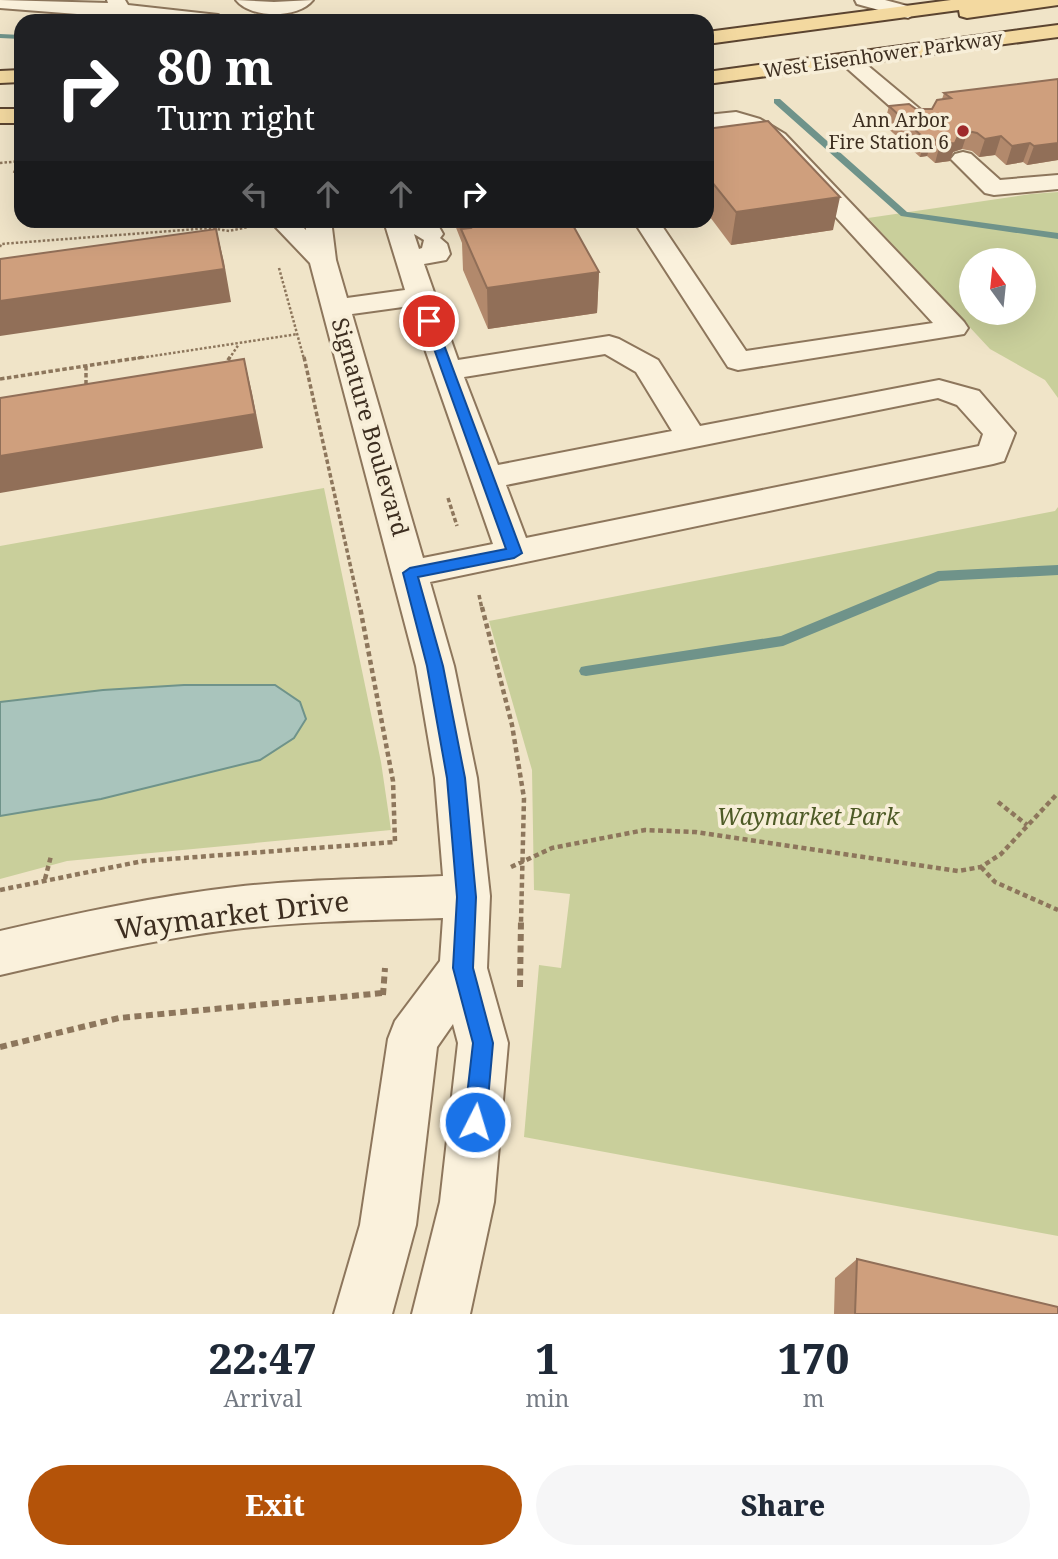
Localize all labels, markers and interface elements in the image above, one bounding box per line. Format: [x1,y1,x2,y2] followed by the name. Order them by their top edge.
[762,24,1004,84] street label: West Eisenhower Parkway
[157,33,273,99] text: 80 m
[42,42,133,133] icon: right
[157,96,315,139] text: Turn right
[828,107,949,155] place label: Ann Arbor Fire Station 6
[955,123,971,139] marker: Ann Arbor Fire Station 6
[236,175,274,213] icon: left
[309,175,347,213] icon: ahead
[382,175,420,213] icon: ahead
[455,175,493,213] icon: right
[959,248,1036,326] north arrow
[959,248,1036,325] map controls
[399,291,459,351] pin
[410,302,448,340] icon: arrive
[325,314,417,539] street label: Signature Boulevard
[717,800,900,832] park label: Waymarket Park
[113,881,351,947] street label: Waymarket Drive
[438,1085,512,1159] position arrow
[209,1329,317,1386] text: 22:47
[536,1329,559,1386] text: 1
[778,1329,849,1386] text: 170
[223,1382,302,1414] text: Arrival
[525,1382,569,1414] text: min
[803,1382,825,1414] text: m
[28,1465,522,1545] button: Exit
[536,1465,1030,1545] button: Share

